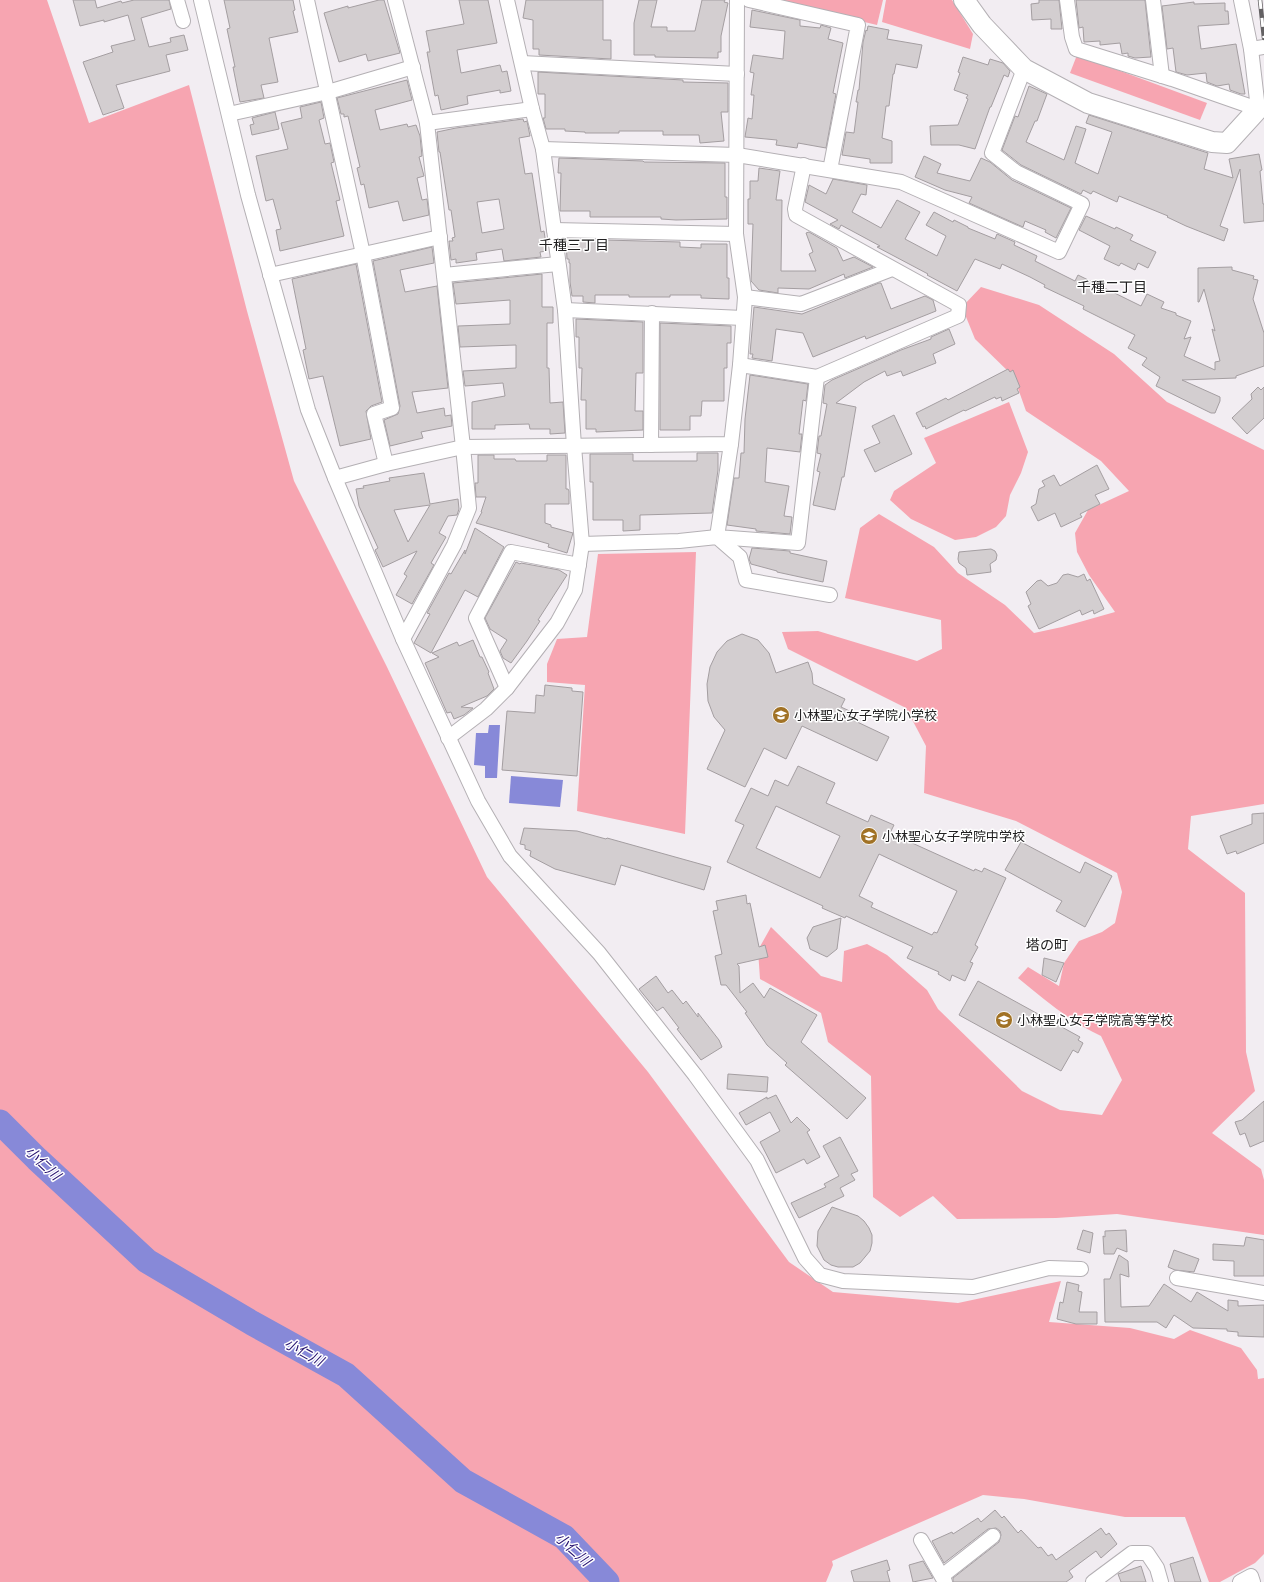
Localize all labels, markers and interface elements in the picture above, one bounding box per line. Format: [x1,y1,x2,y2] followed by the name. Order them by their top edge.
[539,237,609,253] district label: 千種三丁目
[1077,279,1147,295] district label: 千種二丁目
[771,705,791,725] school or university icon: 小林聖心女子学院小学校
[794,708,937,723] place label: 小林聖心女子学院小学校
[859,826,879,846] school or university icon: 小林聖心女子学院中学校
[882,829,1025,844] place label: 小林聖心女子学院中学校
[1026,937,1068,953] district label: 塔の町
[994,1010,1014,1030] school or university icon: 小林聖心女子学院高等学校
[1017,1013,1173,1028] place label: 小林聖心女子学院高等学校
[22,1143,65,1185] water label: 小仁川
[282,1335,328,1370] water label: 小仁川
[552,1529,595,1570] water label: 小仁川

